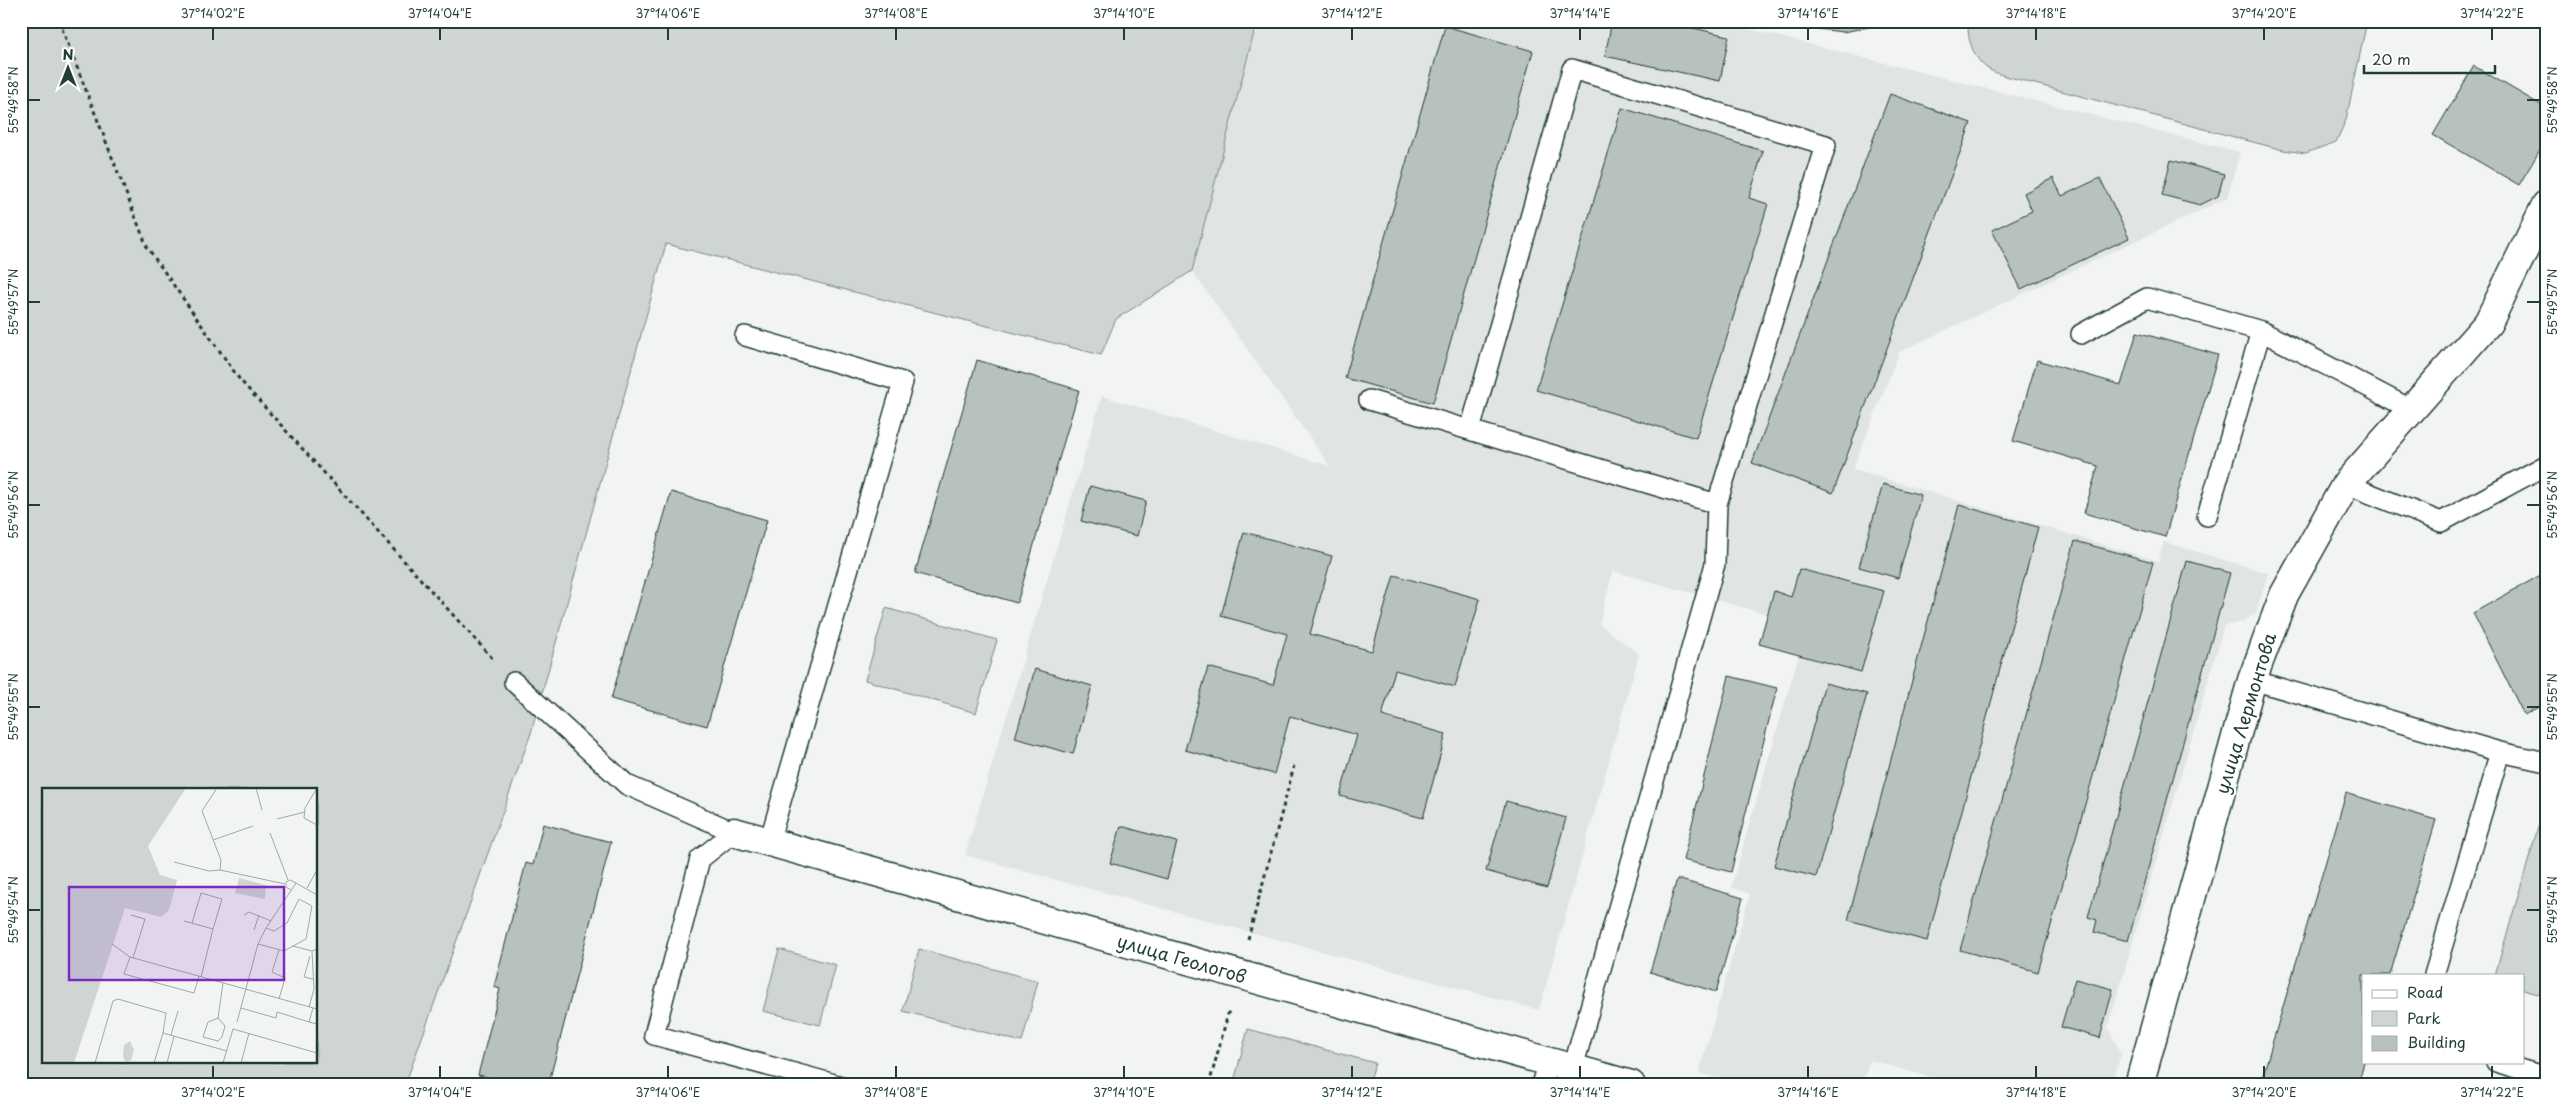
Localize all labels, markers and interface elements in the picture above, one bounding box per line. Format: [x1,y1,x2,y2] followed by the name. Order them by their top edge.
[181,4,245,22] text: 37°14'02"E
[408,4,472,22] text: 37°14'04"E
[636,4,700,22] text: 37°14'06"E
[864,4,928,22] text: 37°14'08"E
[1093,4,1155,22] text: 37°14'10"E
[1321,4,1383,22] text: 37°14'12"E
[1549,4,1611,22] text: 37°14'14"E
[1777,4,1839,22] text: 37°14'16"E
[2006,4,2066,22] text: 37°14'18"E
[2232,4,2296,22] text: 37°14'20"E
[2460,4,2524,22] text: 37°14'22"E
[42,42,92,92] north arrow
[2364,42,2496,74] scale bar
[62,44,74,65] text: N
[2372,47,2411,70] text: 20 m
[4,66,22,134] text: 55°49'58"N
[2543,66,2561,134] text: 55°49'58"N
[4,269,22,335] text: 55°49'57"N
[2543,269,2561,335] text: 55°49'57"N
[4,471,22,539] text: 55°49'56"N
[2543,471,2561,539] text: 55°49'56"N
[2208,628,2283,797] street label: улица Лермонтова
[4,673,22,741] text: 55°49'55"N
[2543,673,2561,741] text: 55°49'55"N
[42,788,318,1064] inset map
[4,876,22,944] text: 55°49'54"N
[2543,876,2561,944] text: 55°49'54"N
[1114,927,1250,989] street label: улица Геологов
[2362,974,2524,1064] legend
[2407,980,2443,1003] text: Road
[2407,1006,2441,1029] text: Park
[2407,1030,2466,1053] text: Building
[181,1083,245,1101] text: 37°14'02"E
[408,1083,472,1101] text: 37°14'04"E
[636,1083,700,1101] text: 37°14'06"E
[864,1083,928,1101] text: 37°14'08"E
[1093,1083,1155,1101] text: 37°14'10"E
[1321,1083,1383,1101] text: 37°14'12"E
[1549,1083,1611,1101] text: 37°14'14"E
[1777,1083,1839,1101] text: 37°14'16"E
[2006,1083,2066,1101] text: 37°14'18"E
[2232,1083,2296,1101] text: 37°14'20"E
[2460,1083,2524,1101] text: 37°14'22"E

